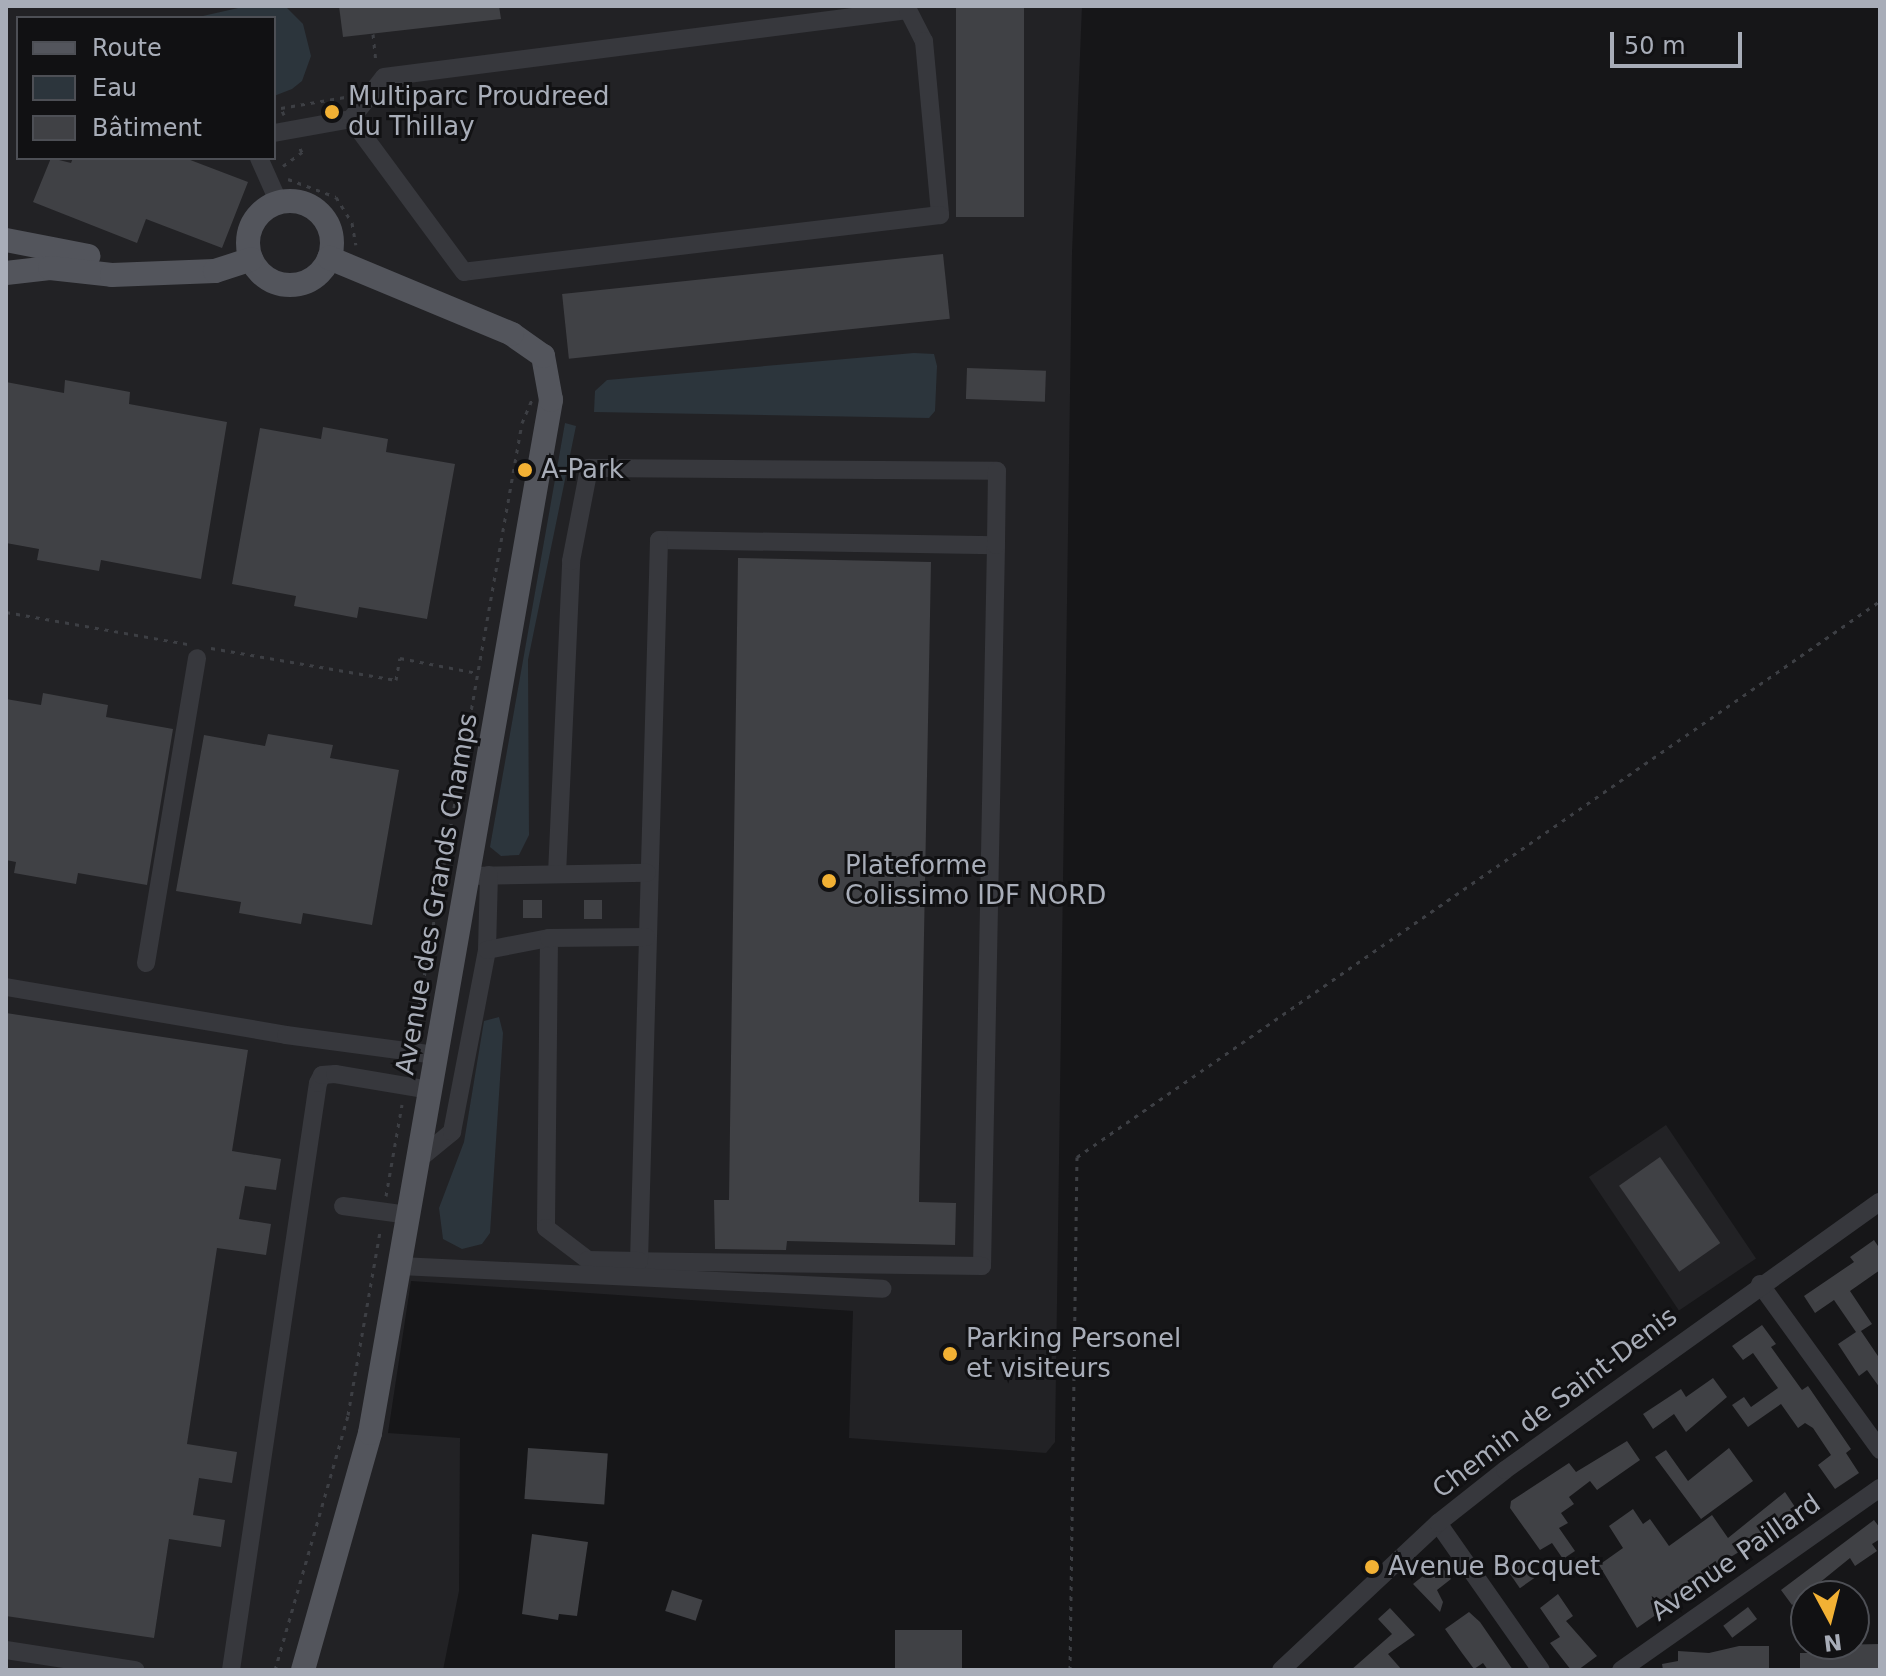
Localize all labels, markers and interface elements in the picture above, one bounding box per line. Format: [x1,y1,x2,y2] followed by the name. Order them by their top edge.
[16,16,276,160] legend
[1614,16,1746,66] scale bar
[1624,32,1686,60] text: 50 m
[92,34,162,62] text: Route
[92,74,137,102] text: Eau
[348,81,610,142] place label: Multiparc Proudreed du Thillay
[323,103,341,121] marker: Multiparc Proudreed du Thillay
[92,114,202,142] text: Bâtiment
[541,454,624,486] place label: A-Park
[516,461,534,479] marker: A-Park
[390,711,484,1077] street label: Avenue des Grands Champs
[845,850,1106,912] place label: Plateforme Colissimo IDF NORD
[820,872,838,890] marker: Plateforme Colissimo IDF NORD
[1427,1301,1683,1505] street label: Chemin de Saint-Denis
[966,1323,1181,1384] place label: Parking Personel et visiteurs
[941,1345,959,1363] marker: Parking Personel et visiteurs
[1645,1488,1827,1628] street label: Avenue Paillard
[1388,1551,1600,1583] place label: Avenue Bocquet
[1363,1558,1381,1576] marker: Avenue Bocquet
[1790,1580,1870,1660] north arrow
[1822,1629,1843,1656] text: N

